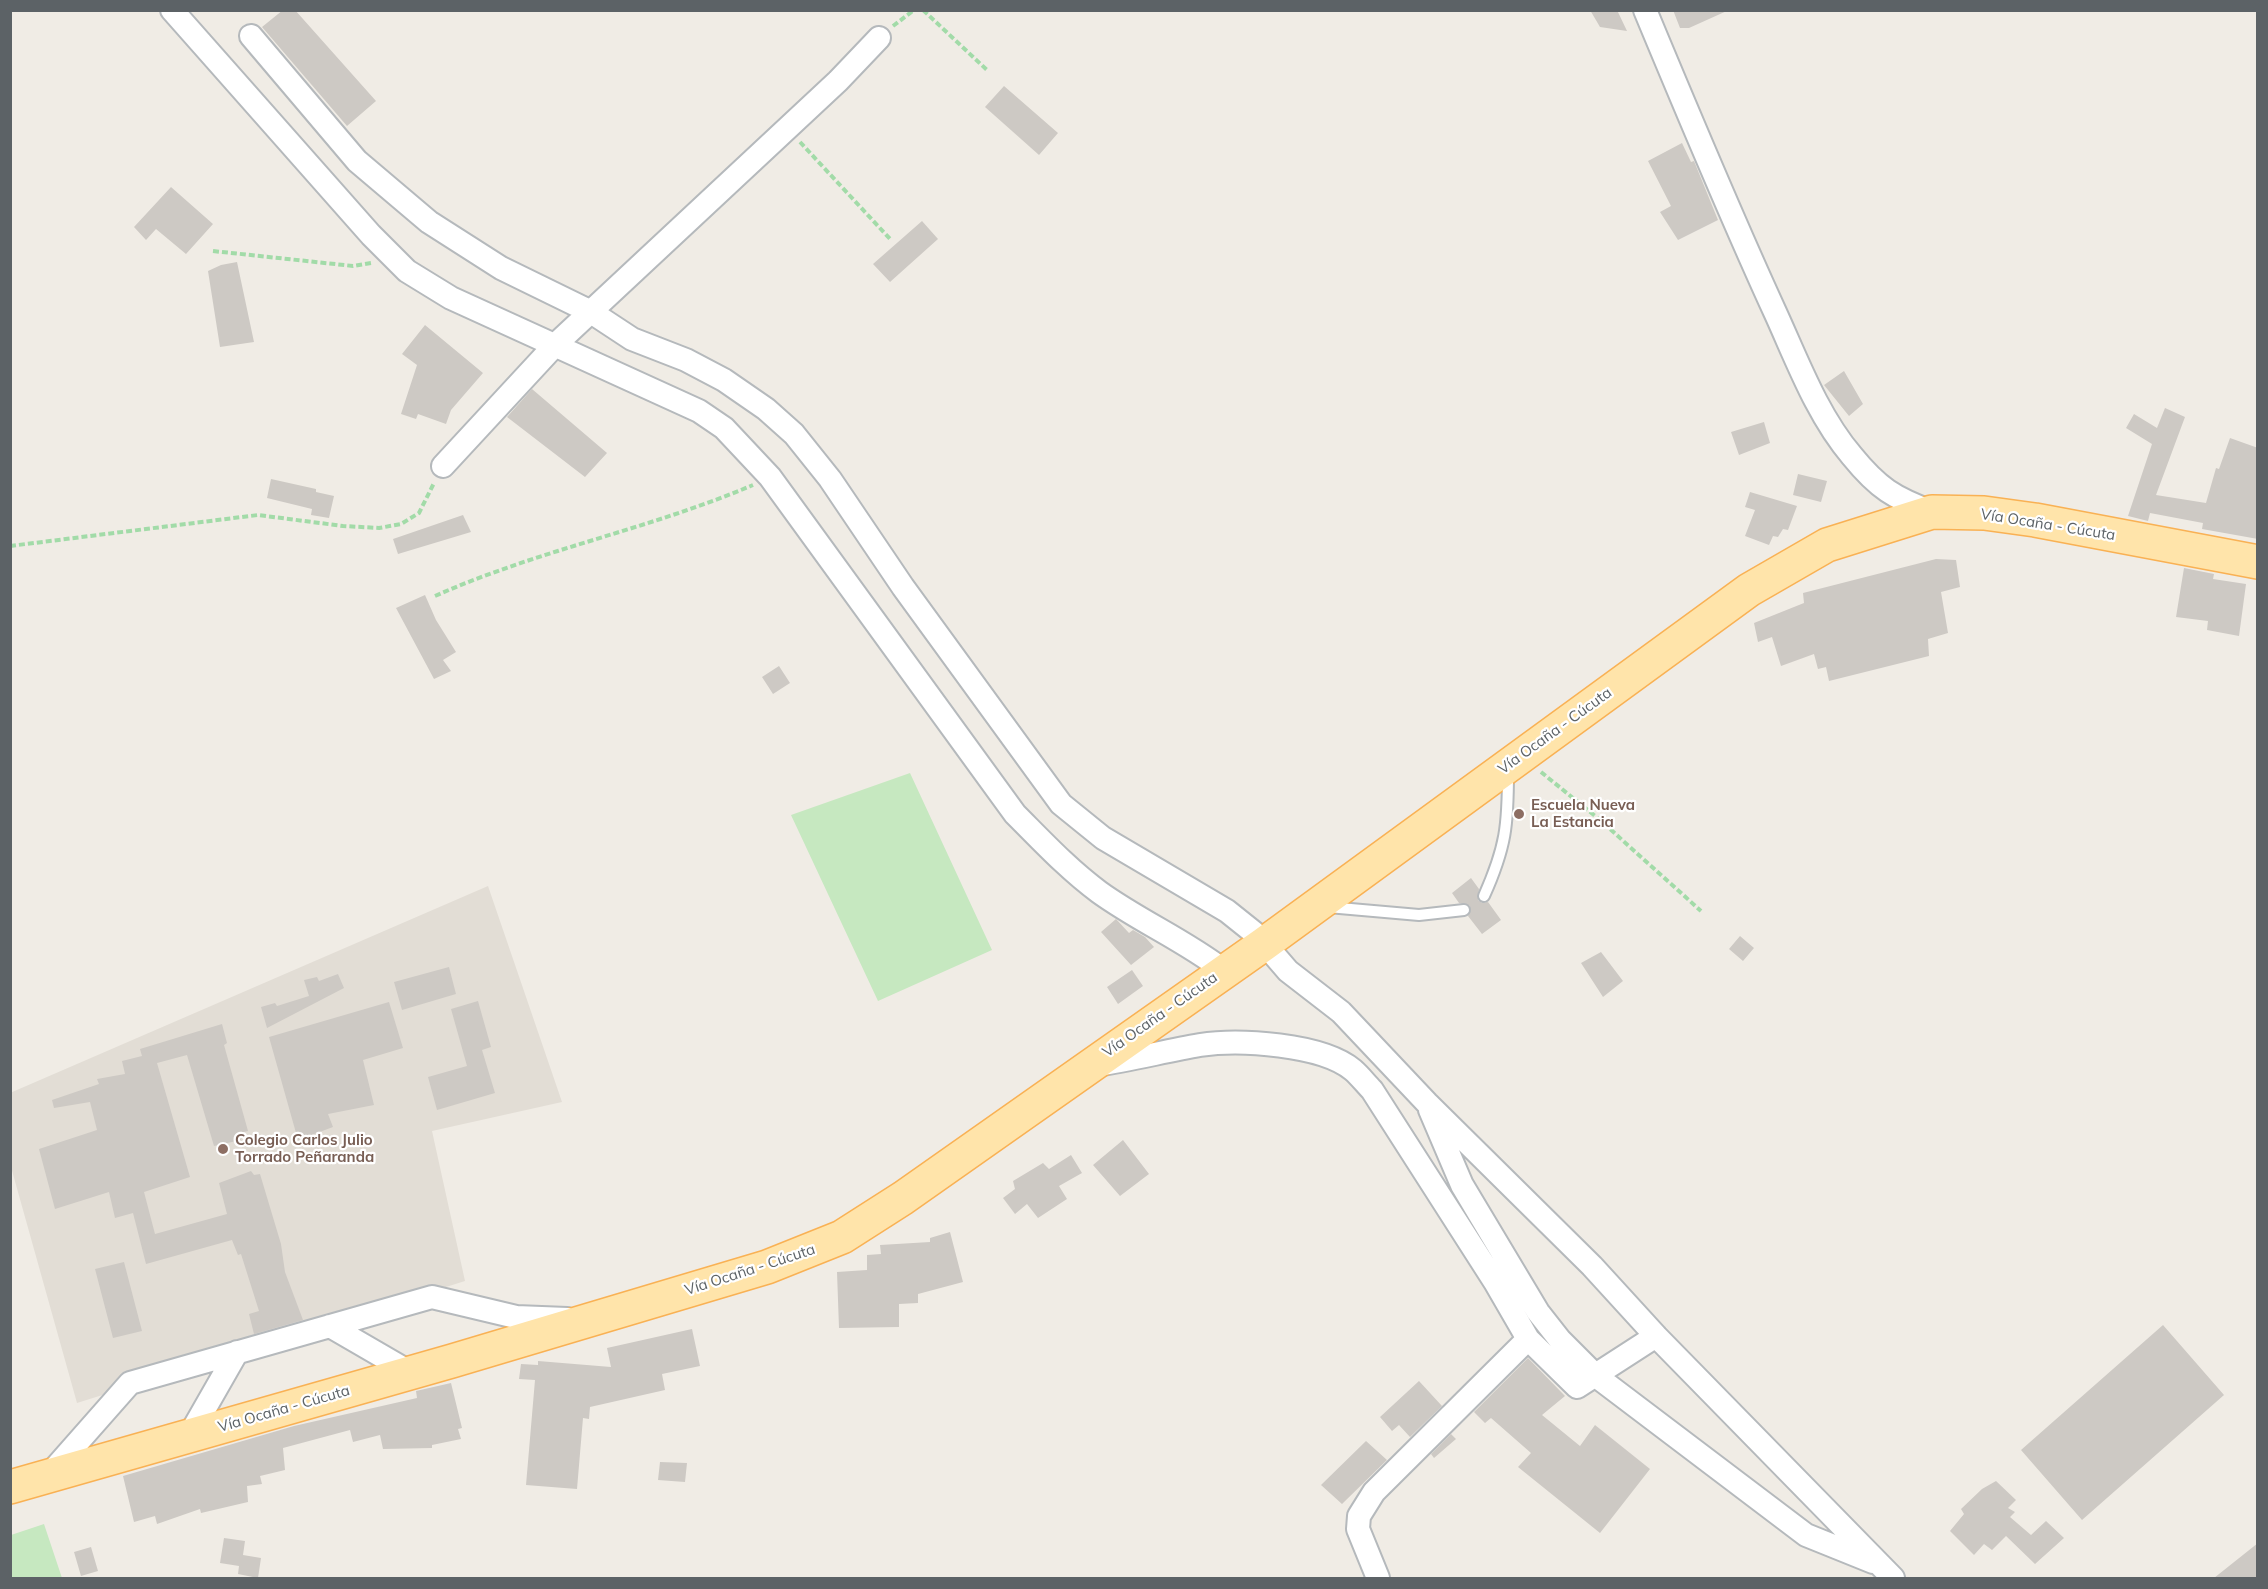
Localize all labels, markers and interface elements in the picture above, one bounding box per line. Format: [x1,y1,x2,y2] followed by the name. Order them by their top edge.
[1979,505,2117,545] street label: Vía Ocaña - Cúcuta
[1495,684,1615,778] street label: Vía Ocaña - Cúcuta
[1531,796,1635,831] place label: Escuela Nueva La Estancia
[1512,807,1526,821] marker: Escuela Nueva La Estancia
[1099,969,1221,1061] street label: Vía Ocaña - Cúcuta
[235,1131,374,1166] place label: Colegio Carlos Julio Torrado Peñaranda
[216,1142,230,1156] marker: Colegio Carlos Julio Torrado Peñaranda
[683,1240,817,1300] street label: Vía Ocaña - Cúcuta
[216,1382,352,1436] street label: Vía Ocaña - Cúcuta

